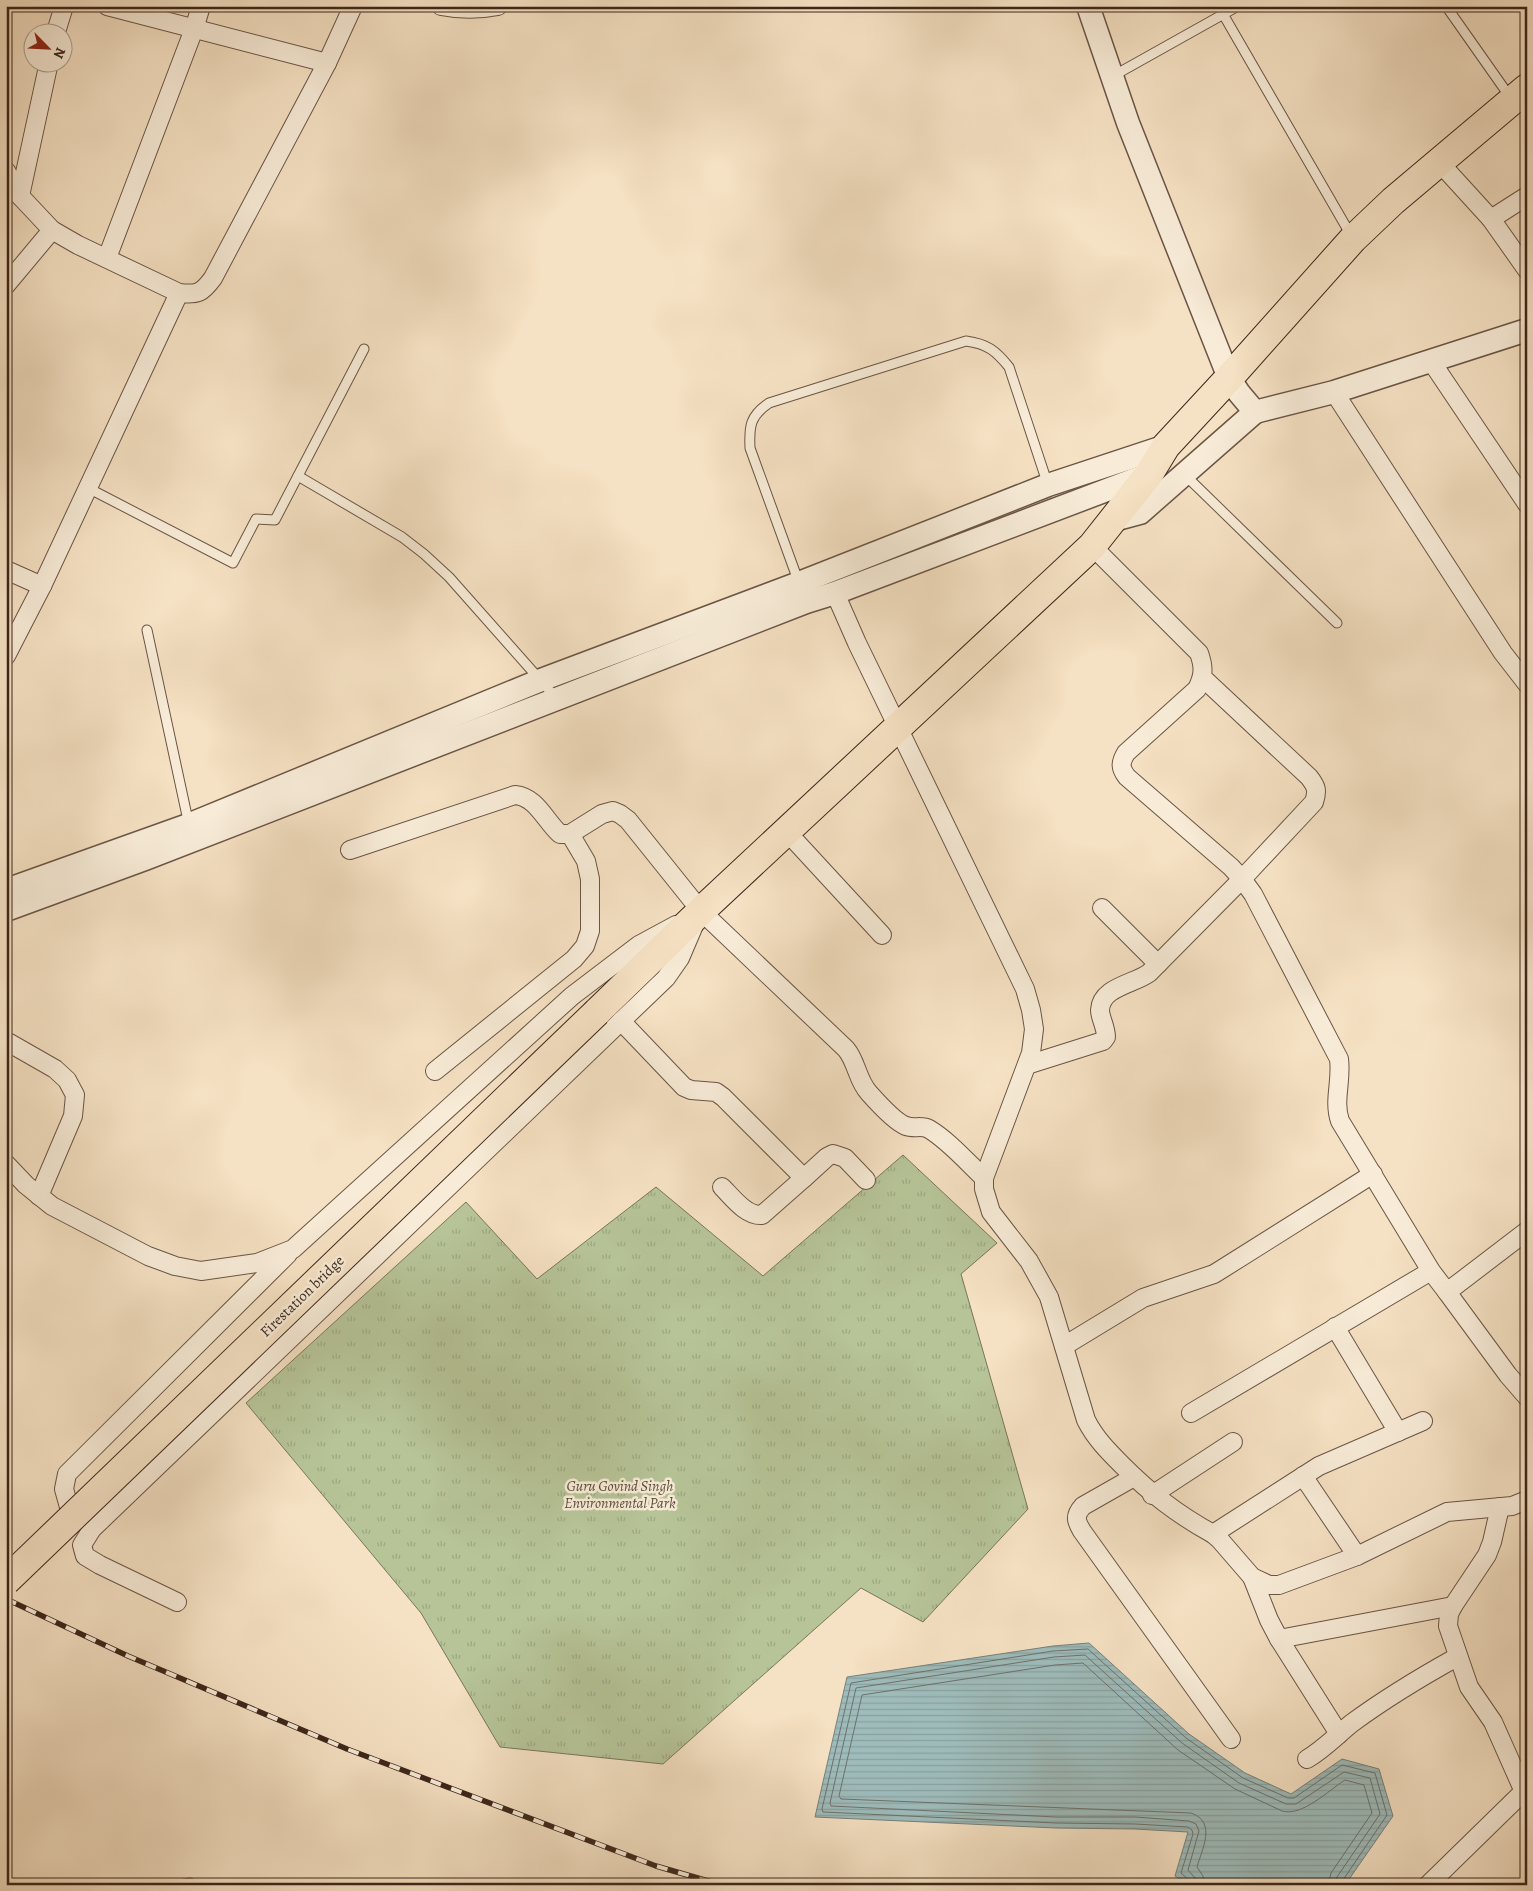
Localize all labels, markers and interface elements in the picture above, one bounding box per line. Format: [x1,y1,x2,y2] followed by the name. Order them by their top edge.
[22,22,72,72] north arrow
[49,45,70,62] text: N
[256,1251,349,1341] street label: Firestation bridge
[564,1476,676,1513] park label: Guru Govind Singh Environmental Park

